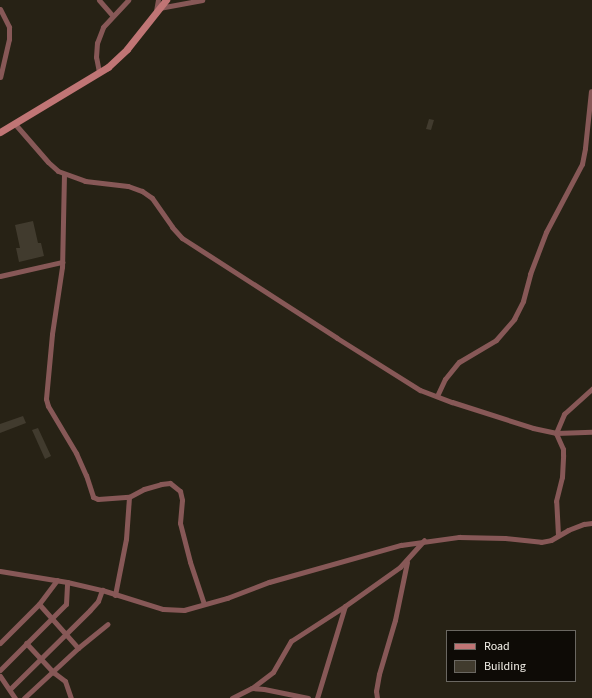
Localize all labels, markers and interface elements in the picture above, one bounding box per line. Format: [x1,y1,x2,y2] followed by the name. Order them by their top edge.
[446,630,576,682] legend
[484,638,510,655] text: Road
[484,658,526,675] text: Building

